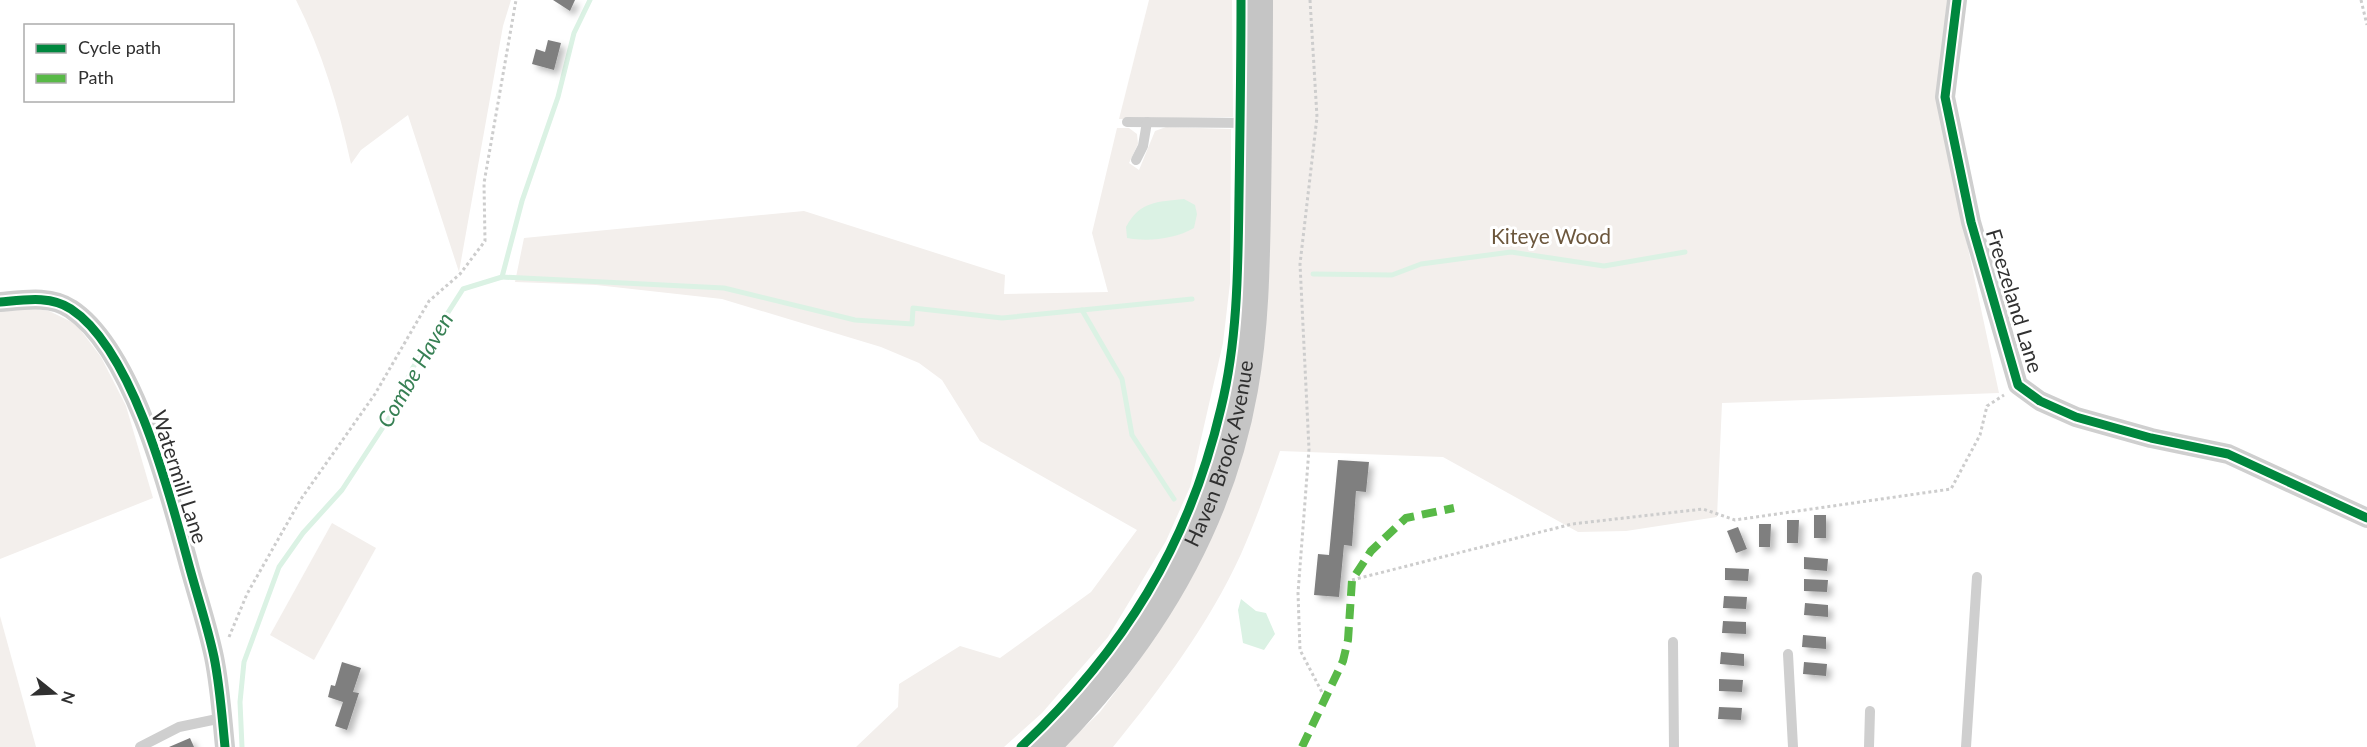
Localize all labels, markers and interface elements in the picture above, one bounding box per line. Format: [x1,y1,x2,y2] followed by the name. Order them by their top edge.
[24,24,234,102] legend
[78,36,161,58] text: Cycle path
[78,66,114,88] text: Path
[1491,223,1611,248] park label: Kiteye Wood
[1982,226,2049,375] street label: Freezeland Lane
[371,307,458,432] water label: Combe Haven
[1178,359,1257,550] street label: Haven Brook Avenue
[147,407,214,546] street label: Watermill Lane
[24,663,84,723] north arrow
[58,689,80,707] text: N

